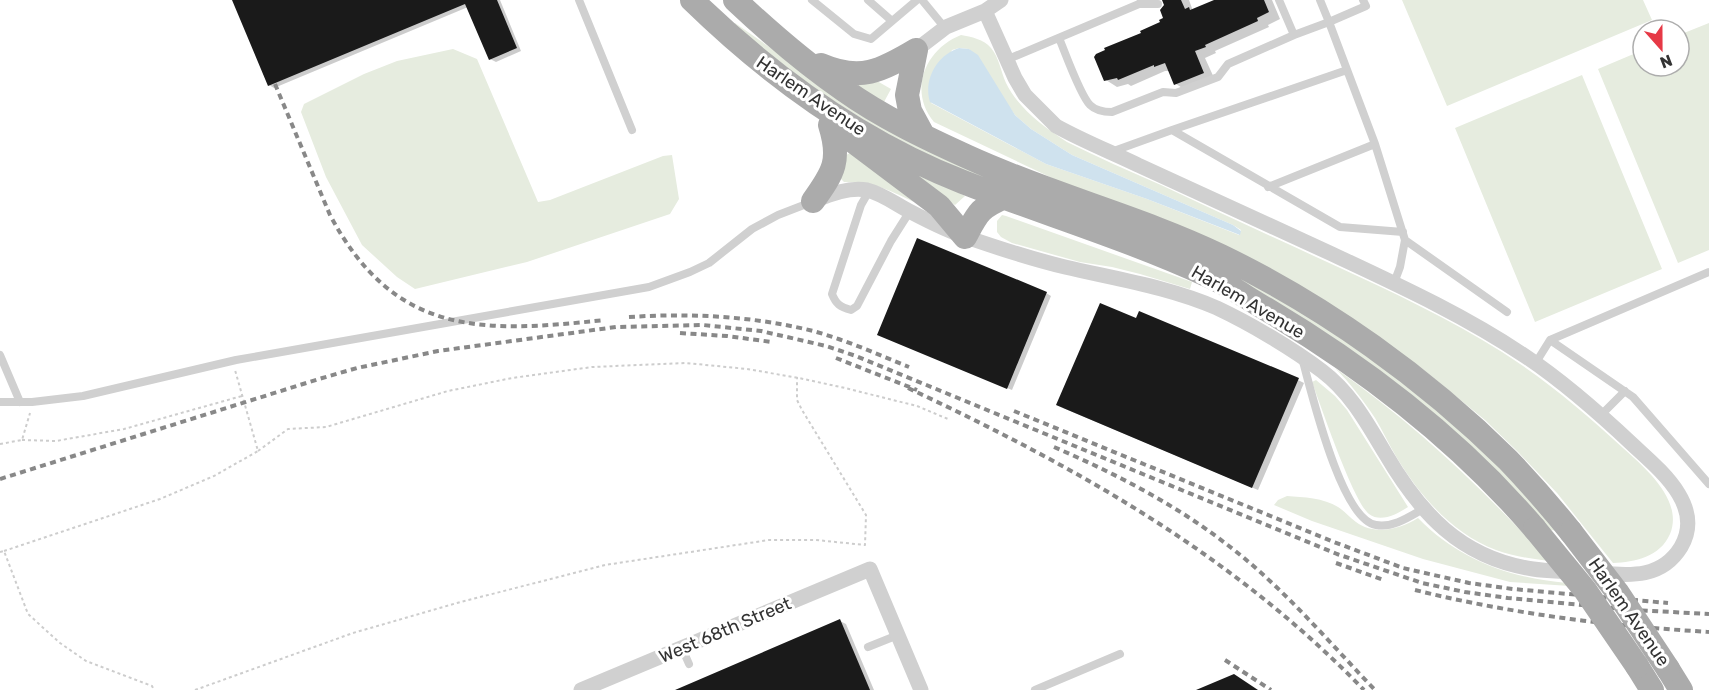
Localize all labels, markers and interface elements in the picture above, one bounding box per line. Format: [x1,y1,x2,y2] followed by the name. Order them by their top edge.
[1631,18,1691,78] north arrow
[752,51,870,141] street label: Harlem Avenue
[1657,51,1675,72] text: N
[1187,261,1309,343] street label: Harlem Avenue
[1584,554,1674,670] street label: Harlem Avenue
[656,592,794,668] street label: West 68th Street

